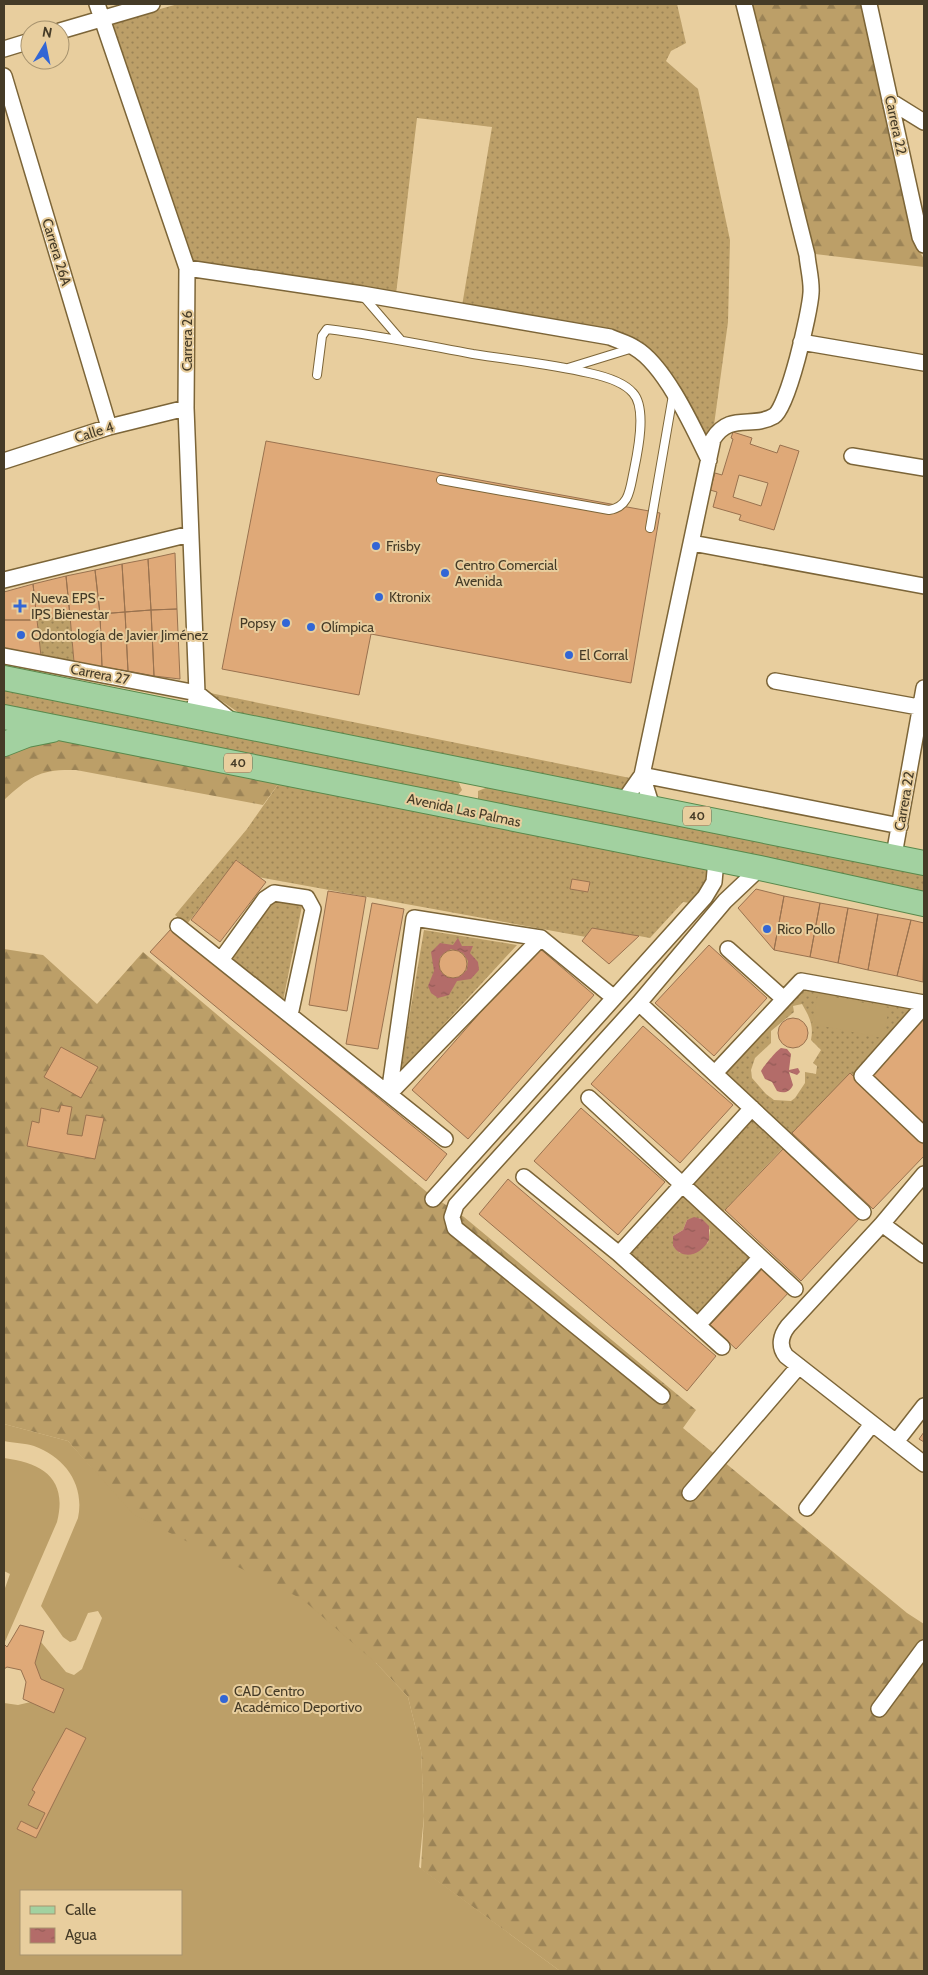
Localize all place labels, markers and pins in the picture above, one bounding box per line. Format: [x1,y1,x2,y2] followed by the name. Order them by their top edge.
[386,537,421,555] place label: Frisby
[370,540,382,552] marker: Frisby
[455,556,558,590] place label: Centro Comercial Avenida
[439,567,451,579] marker: Centro Comercial Avenida
[389,588,431,606] place label: Ktronix
[31,589,110,623] place label: Nueva EPS - IPS Bienestar
[373,591,385,603] marker: Ktronix
[13,599,27,613] marker: Nueva EPS - IPS Bienestar
[240,614,276,632] place label: Popsy
[280,617,292,629] marker: Popsy
[321,618,374,636] place label: Olímpica
[305,621,317,633] marker: Olímpica
[31,626,209,644] place label: Odontología de Javier Jiménez
[15,629,27,641] marker: Odontología de Javier Jiménez
[579,646,629,664] place label: El Corral
[563,649,575,661] marker: El Corral
[777,920,835,938] place label: Rico Pollo
[761,923,773,935] marker: Rico Pollo
[234,1682,362,1716] place label: CAD Centro Académico Deportivo
[218,1693,230,1705] marker: CAD Centro Académico Deportivo

